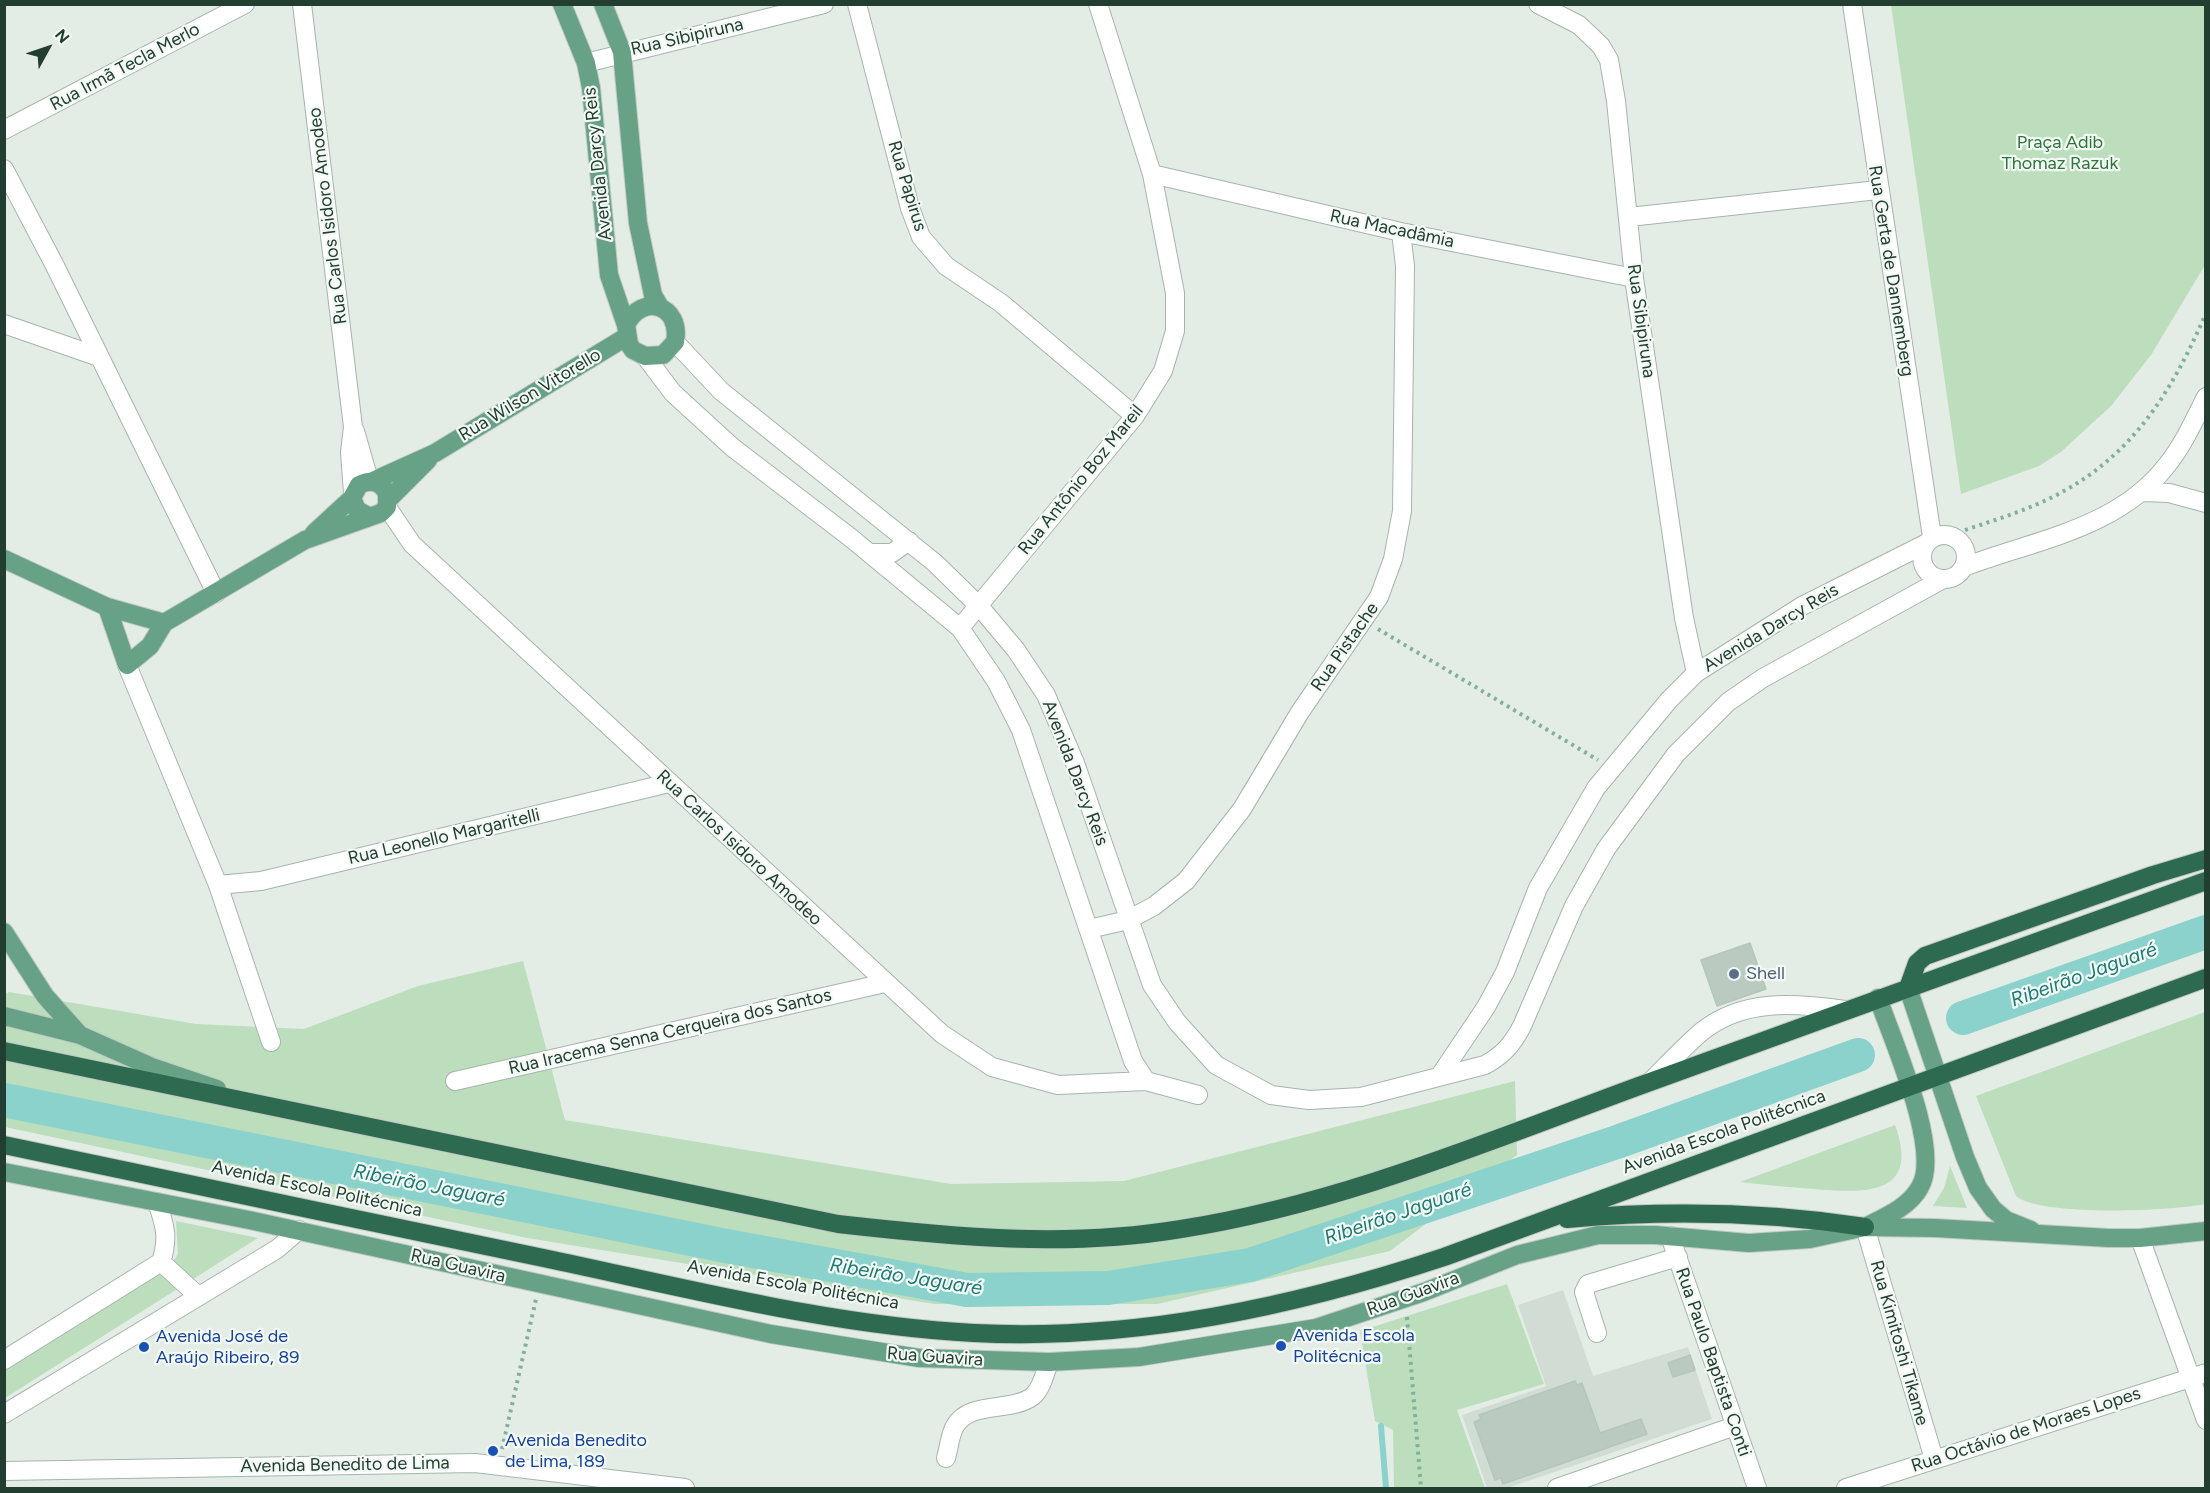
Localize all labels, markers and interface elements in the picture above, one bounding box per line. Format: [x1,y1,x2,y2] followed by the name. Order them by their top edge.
[629,14,745,60] street label: Rua Sibipiruna
[18,18,78,78] north arrow
[46,18,204,116] street label: Rua Irmã Tecla Merlo
[51,25,73,47] text: N
[579,86,617,242] street label: Avenida Darcy Reis
[304,106,352,326] street label: Rua Carlos Isidoro Amodeo
[2002,132,2118,174] park label: Praça Adib Thomaz Razuk
[883,138,931,234] street label: Rua Papirus
[1864,164,1918,378] street label: Rua Gerta de Dannemberg
[1328,205,1456,253] street label: Rua Macadâmia
[1622,263,1660,379] street label: Rua Sibipiruna
[455,344,605,446] street label: Rua Wilson Vitorello
[1014,401,1148,559] street label: Rua Antônio Boz Mareil
[1699,579,1843,677] street label: Avenida Darcy Reis
[1306,598,1384,696] street label: Rua Pistache
[1037,697,1113,849] street label: Avenida Darcy Reis
[652,766,826,930] street label: Rua Carlos Isidoro Amodeo
[346,804,542,870] street label: Rua Leonello Margaritelli
[2008,937,2160,1013] water label: Ribeirão Jaguaré
[1746,963,1785,985] place label: Shell
[1727,967,1741,981] marker: Shell
[506,984,834,1080] street label: Rua Iracema Senna Cerqueira dos Santos
[1620,1085,1828,1179] street label: Avenida Escola Politécnica
[210,1156,424,1222] street label: Avenida Escola Politécnica
[351,1160,507,1212] water label: Ribeirão Jaguaré
[1321,1178,1475,1250] water label: Ribeirão Jaguaré
[409,1245,507,1287] street label: Rua Guavira
[828,1253,984,1301] water label: Ribeirão Jaguaré
[686,1256,900,1314] street label: Avenida Escola Politécnica
[1865,1258,1933,1428] street label: Rua Kimitoshi Tikame
[1671,1265,1755,1459] street label: Rua Paulo Baptista Conti
[1364,1267,1462,1321] street label: Rua Guavira
[1293,1325,1415,1368] place label: Avenida Escola Politécnica
[156,1326,299,1368] place label: Avenida José de Araújo Ribeiro, 89
[1274,1339,1288,1353] marker: Avenida Escola Politécnica
[137,1340,151,1354] marker: Avenida José de Araújo Ribeiro, 89
[886,1343,984,1371] street label: Rua Guavira
[1909,1383,2143,1477] street label: Rua Octávio de Moraes Lopes
[505,1430,647,1472] place label: Avenida Benedito de Lima, 189
[486,1444,500,1458] marker: Avenida Benedito de Lima, 189
[240,1452,450,1478] street label: Avenida Benedito de Lima

